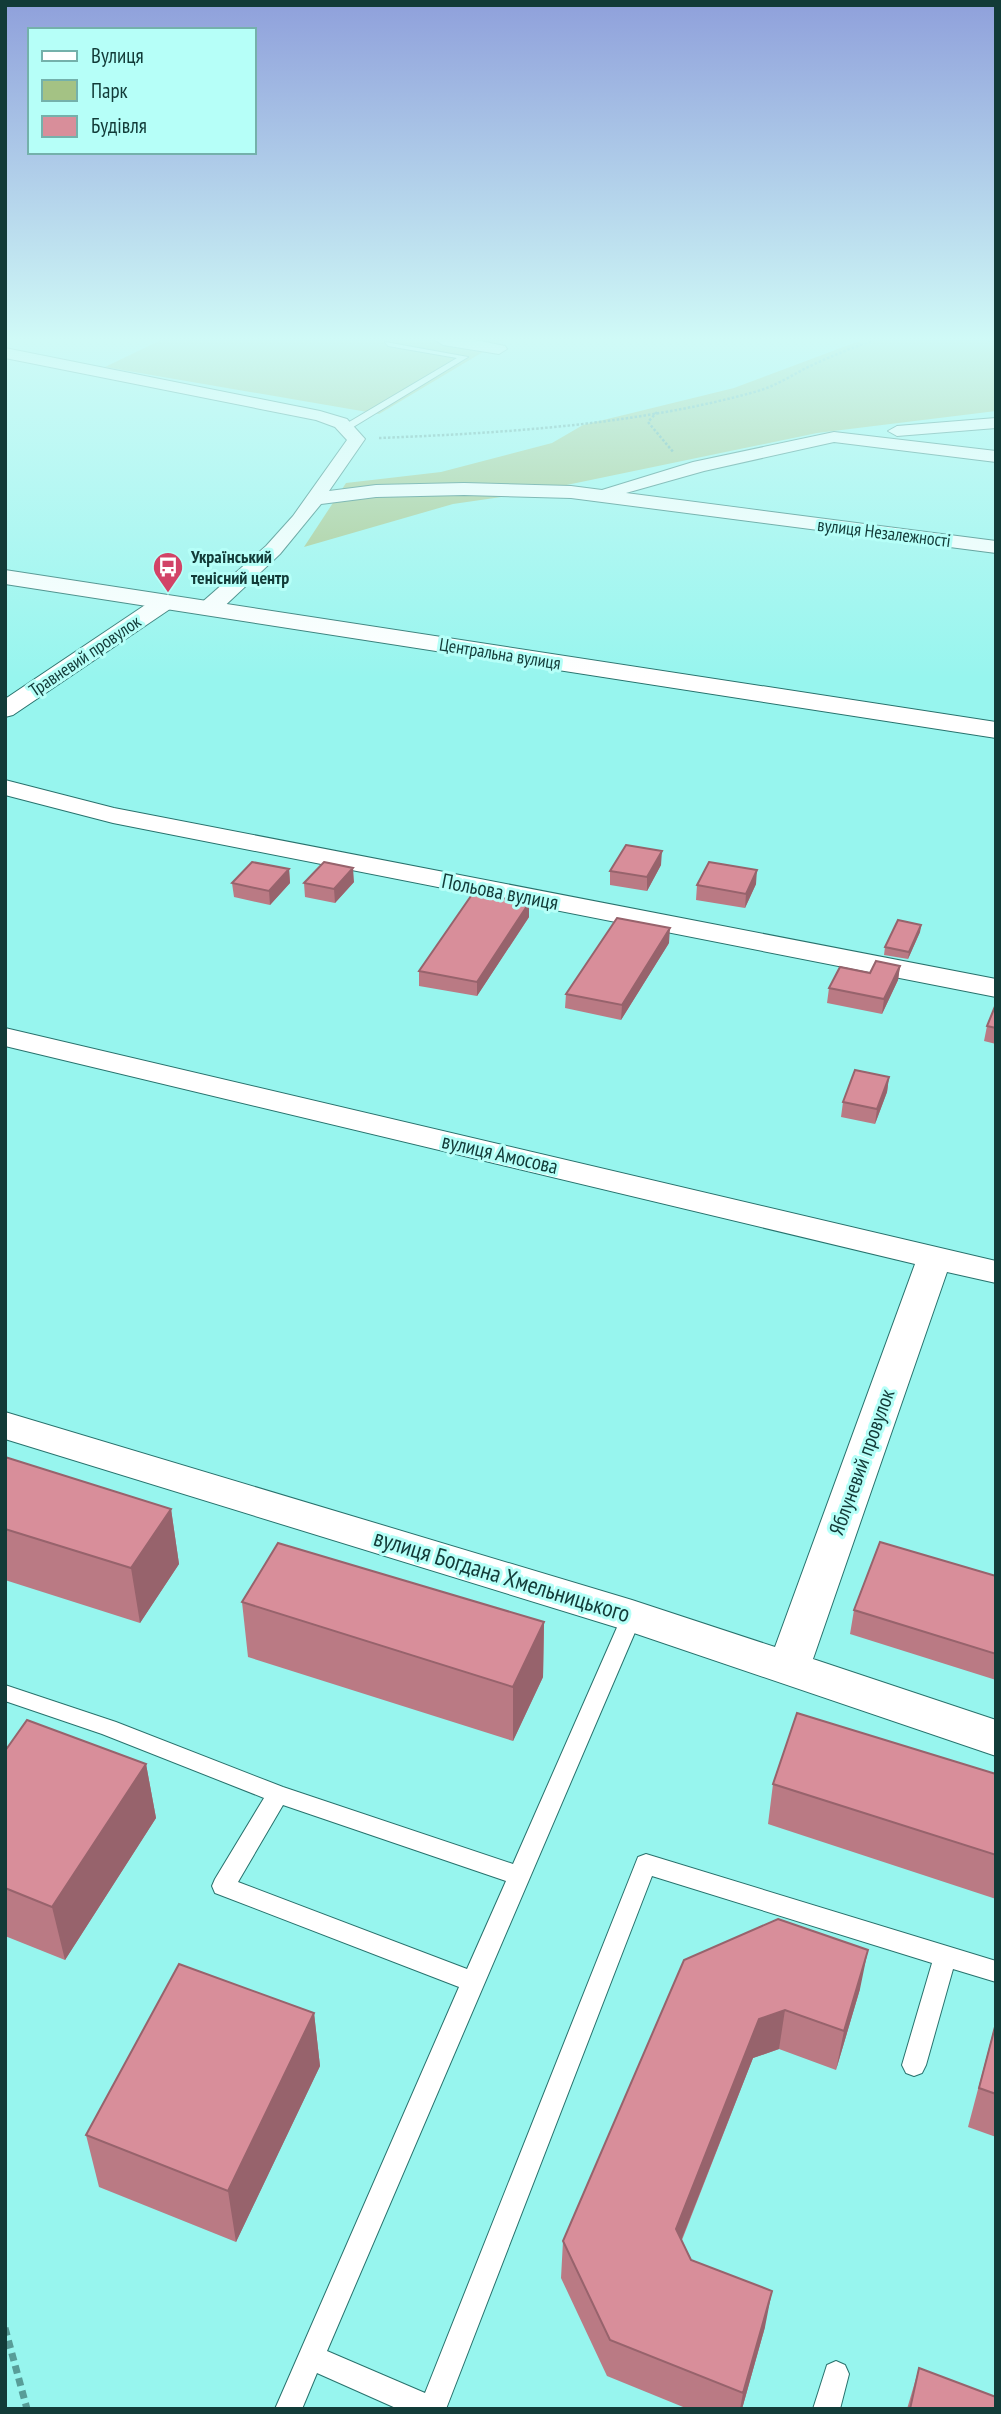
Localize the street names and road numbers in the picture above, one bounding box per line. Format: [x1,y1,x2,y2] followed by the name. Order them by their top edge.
[816,513,952,552] street label: вулиця Незалежності
[24,610,145,701] street label: Травневий провулок
[438,633,562,674] street label: Центральна вулиця
[440,867,561,916] street label: Польова вулиця
[440,1127,561,1180] street label: вулиця Амосова
[823,1385,900,1539] street label: Яблуневий провулок
[370,1522,634,1629] street label: вулиця Богдана Хмельницького

